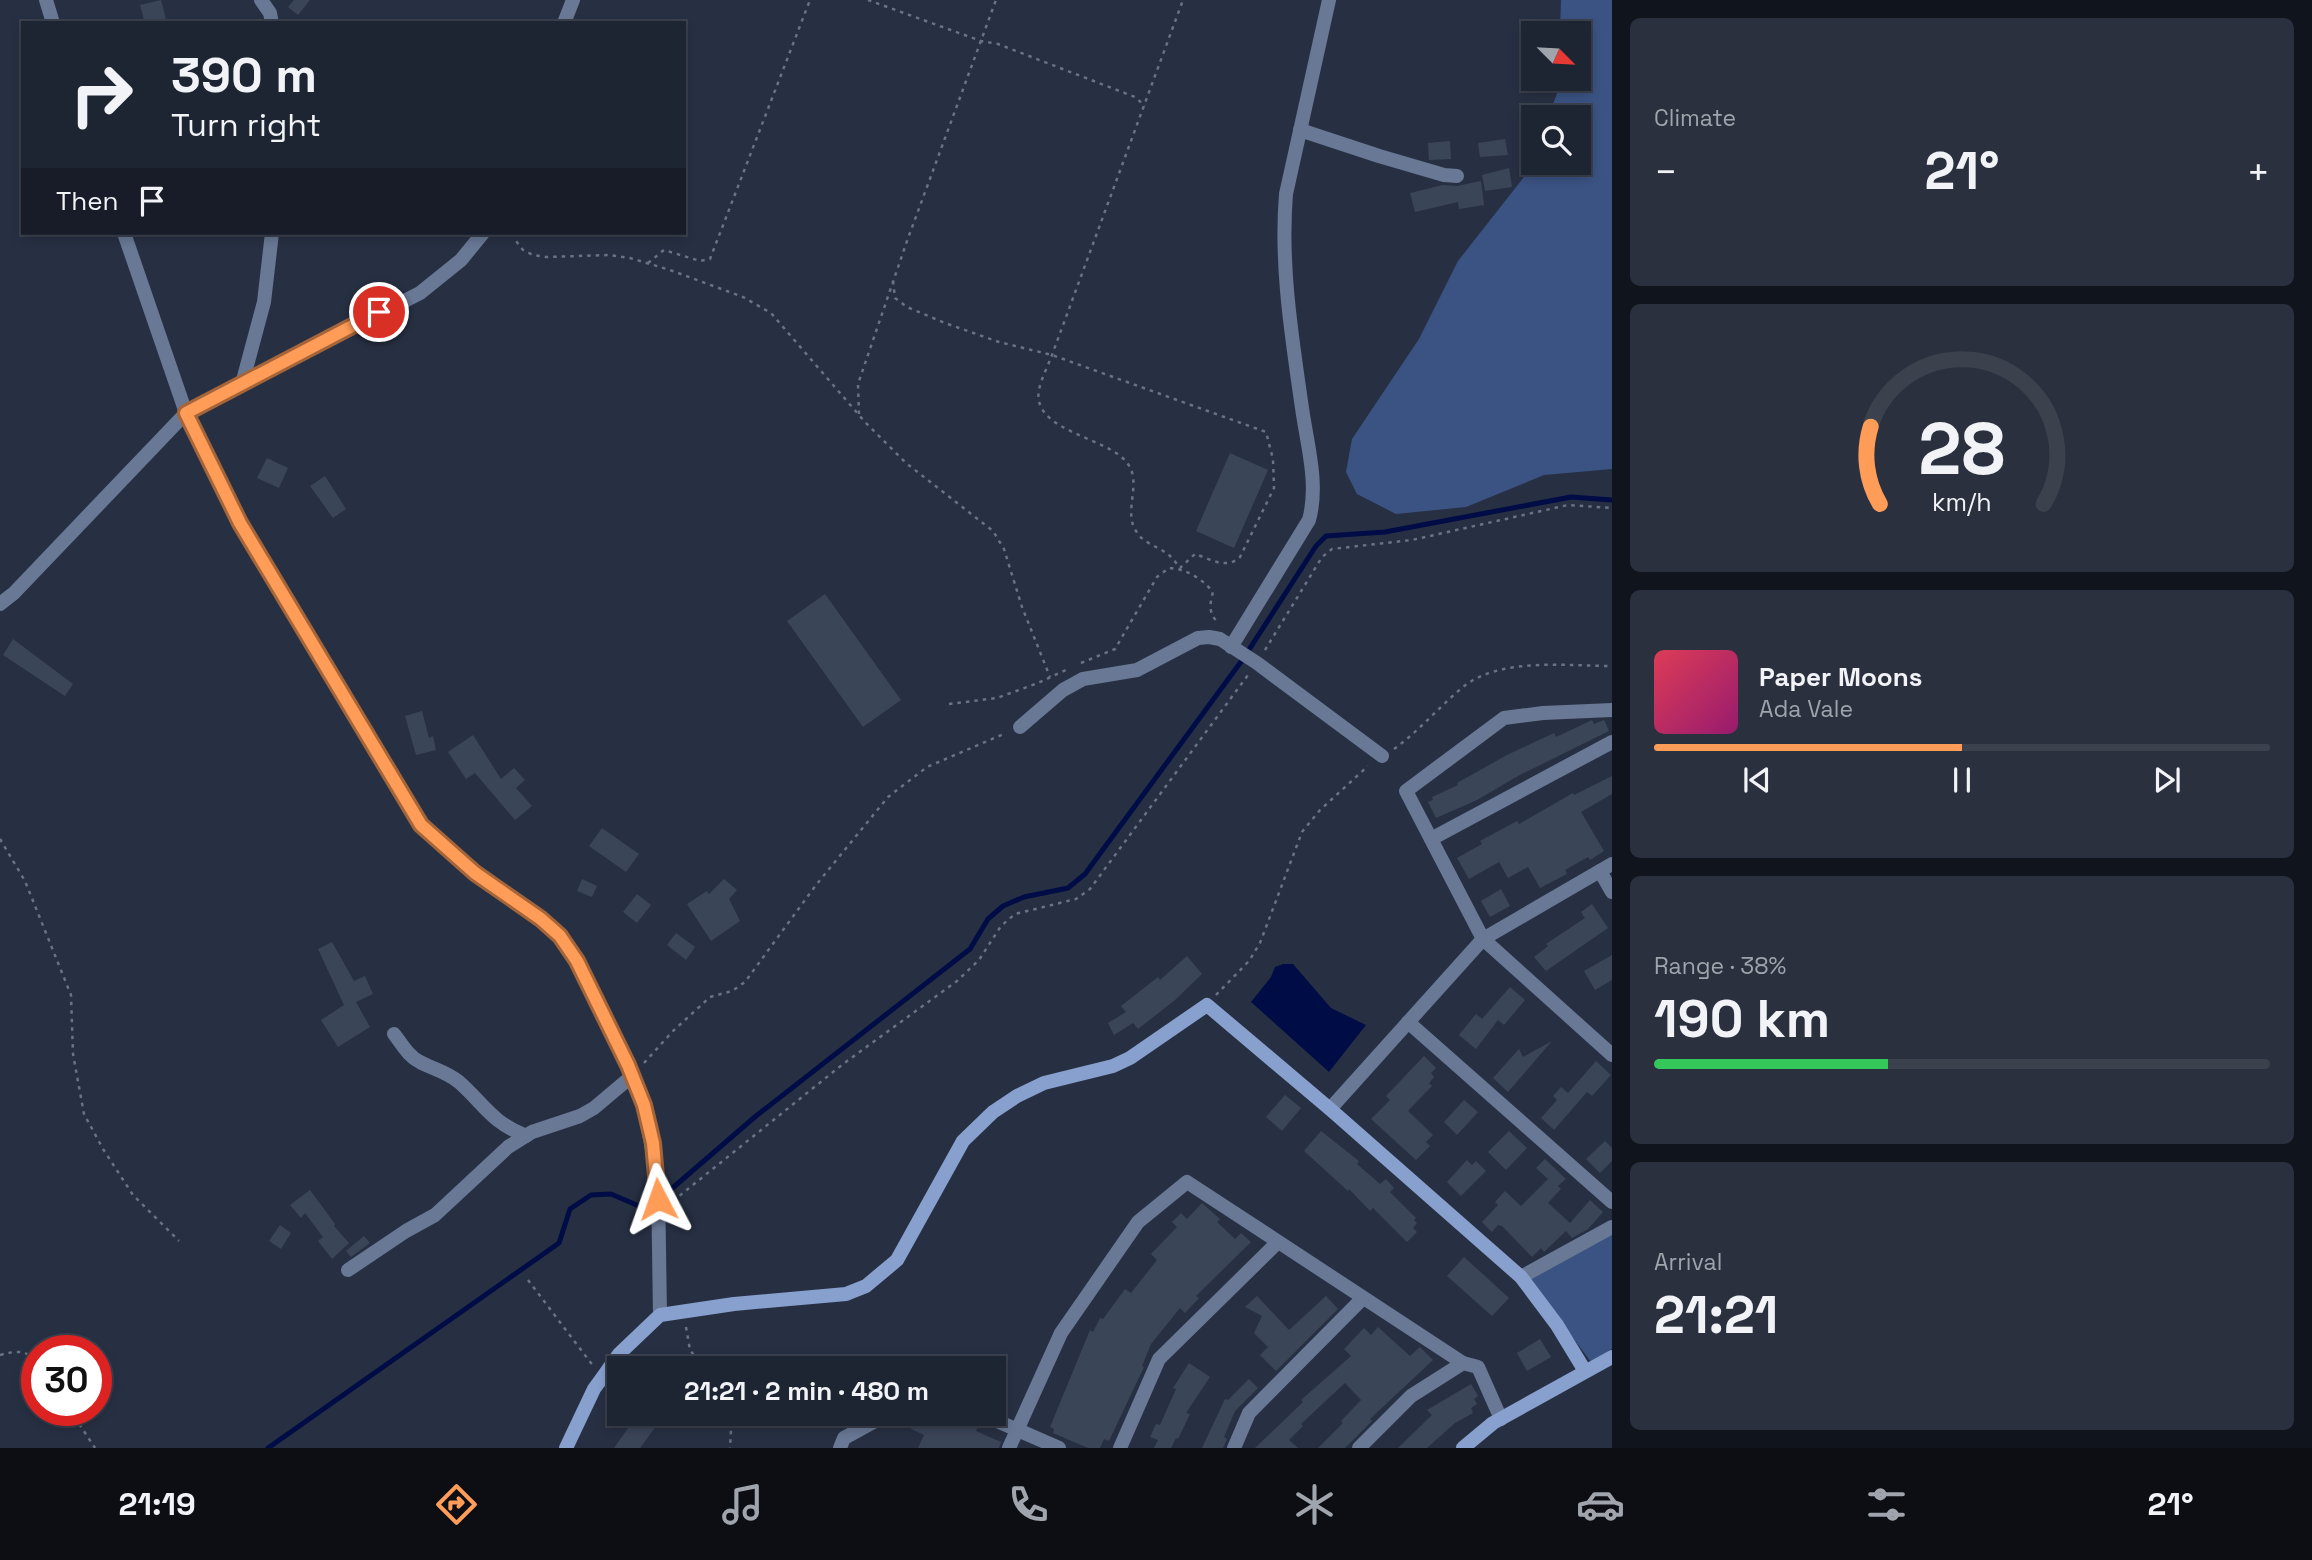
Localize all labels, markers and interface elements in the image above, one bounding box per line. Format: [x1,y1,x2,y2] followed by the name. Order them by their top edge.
[1521,21,1591,91] north arrow
[1521,21,1591,175] map controls
[171,44,317,106] text: 390 m
[56,49,147,140] icon: right
[1654,103,1736,133] text: Climate
[171,105,321,145] text: Turn right
[1521,105,1591,175] button: search
[1925,138,1999,204] text: 21°
[1654,148,1678,196] text: −
[2246,148,2270,196] text: +
[133,182,171,220] icon: arrive
[56,184,119,218] text: Then
[349,282,409,342] pin
[360,293,398,331] icon: arrive
[1919,402,2005,495] text: 28
[1932,486,1992,518] text: km/h
[1759,660,1922,694] text: Paper Moons
[1759,694,1853,724] text: Ada Vale
[1738,761,1776,799] icon: previous
[1943,761,1981,799] icon: pause
[2148,761,2186,799] icon: next
[1654,951,1786,981] text: Range · 38%
[1654,986,1830,1052] text: 190 km
[621,1162,695,1236] position arrow
[1654,1247,1722,1277] text: Arrival
[1654,1282,1778,1348] text: 21:21
[21,1335,112,1426] speed limit sign: 30
[684,1374,929,1408] text: 21:21 · 2 min · 480 m
[432,1480,481,1529] icon: directions
[718,1480,767,1529] icon: music
[1004,1480,1053,1529] icon: phone
[1290,1480,1339,1529] icon: climate
[1576,1480,1625,1529] icon: car
[1862,1480,1911,1529] icon: filters
[118,1484,196,1524] text: 21:19
[2147,1484,2194,1524] text: 21°

